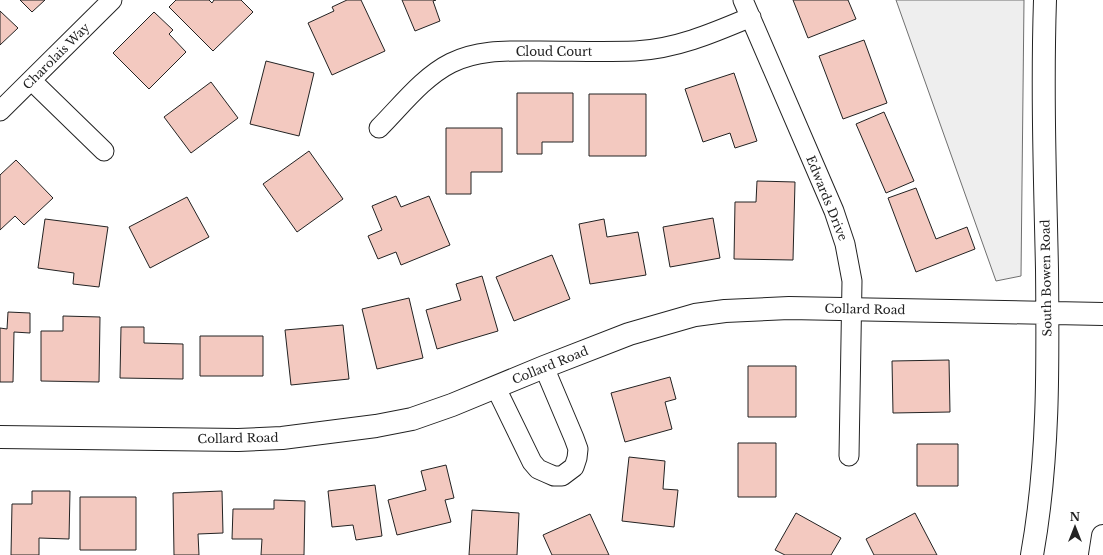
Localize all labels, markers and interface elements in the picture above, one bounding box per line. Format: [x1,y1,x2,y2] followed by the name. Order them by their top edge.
[20,19,93,92] street label: Charolais Way
[516,44,593,59] street label: Cloud Court
[803,153,851,243] street label: Edwards Drive
[1037,219,1055,337] street label: South Bowen Road
[824,301,906,317] street label: Collard Road
[510,343,590,387] street label: Collard Road
[197,430,279,446] street label: Collard Road
[1055,507,1095,547] north arrow
[1070,510,1081,524] text: N

